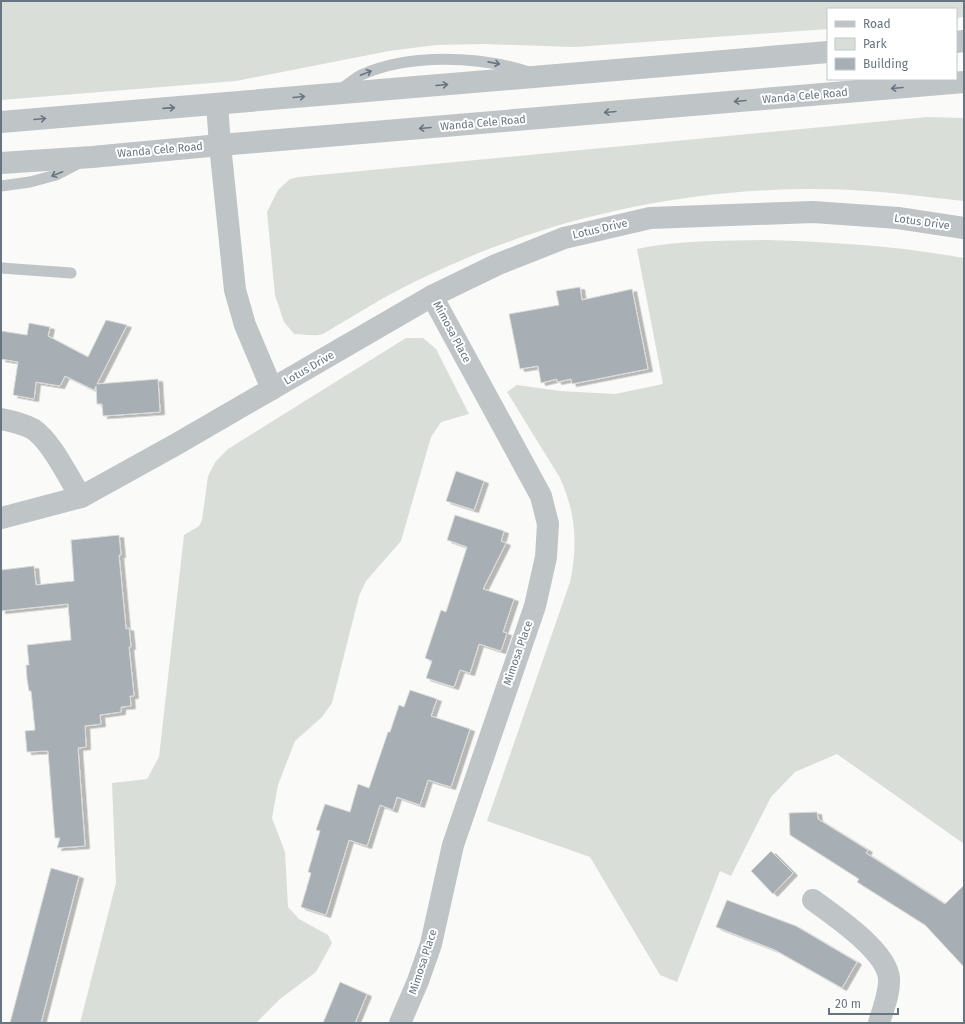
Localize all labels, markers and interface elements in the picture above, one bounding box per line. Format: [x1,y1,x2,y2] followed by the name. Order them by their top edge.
[827,8,957,80] legend
[863,17,891,31] text: Road
[863,37,887,51] text: Park
[863,57,909,71] text: Building
[487,59,500,67] one-way arrow
[360,69,372,77] one-way arrow
[436,82,449,89] one-way arrow
[891,84,904,91] one-way arrow
[762,86,848,106] street label: Wanda Cele Road
[292,94,305,101] one-way arrow
[734,98,747,105] one-way arrow
[162,104,175,112] one-way arrow
[604,109,617,116] one-way arrow
[440,113,526,133] street label: Wanda Cele Road
[33,115,46,122] one-way arrow
[419,124,432,132] one-way arrow
[117,140,203,160] street label: Wanda Cele Road
[51,170,63,178] one-way arrow
[893,212,951,232] street label: Lotus Drive
[571,216,629,242] street label: Lotus Drive
[430,299,474,365] street label: Mimosa Place
[282,348,336,388] street label: Lotus Drive
[501,619,535,687] street label: Mimosa Place
[406,928,440,996] street label: Mimosa Place
[829,990,898,1016] scale bar
[835,997,861,1011] text: 20 m

